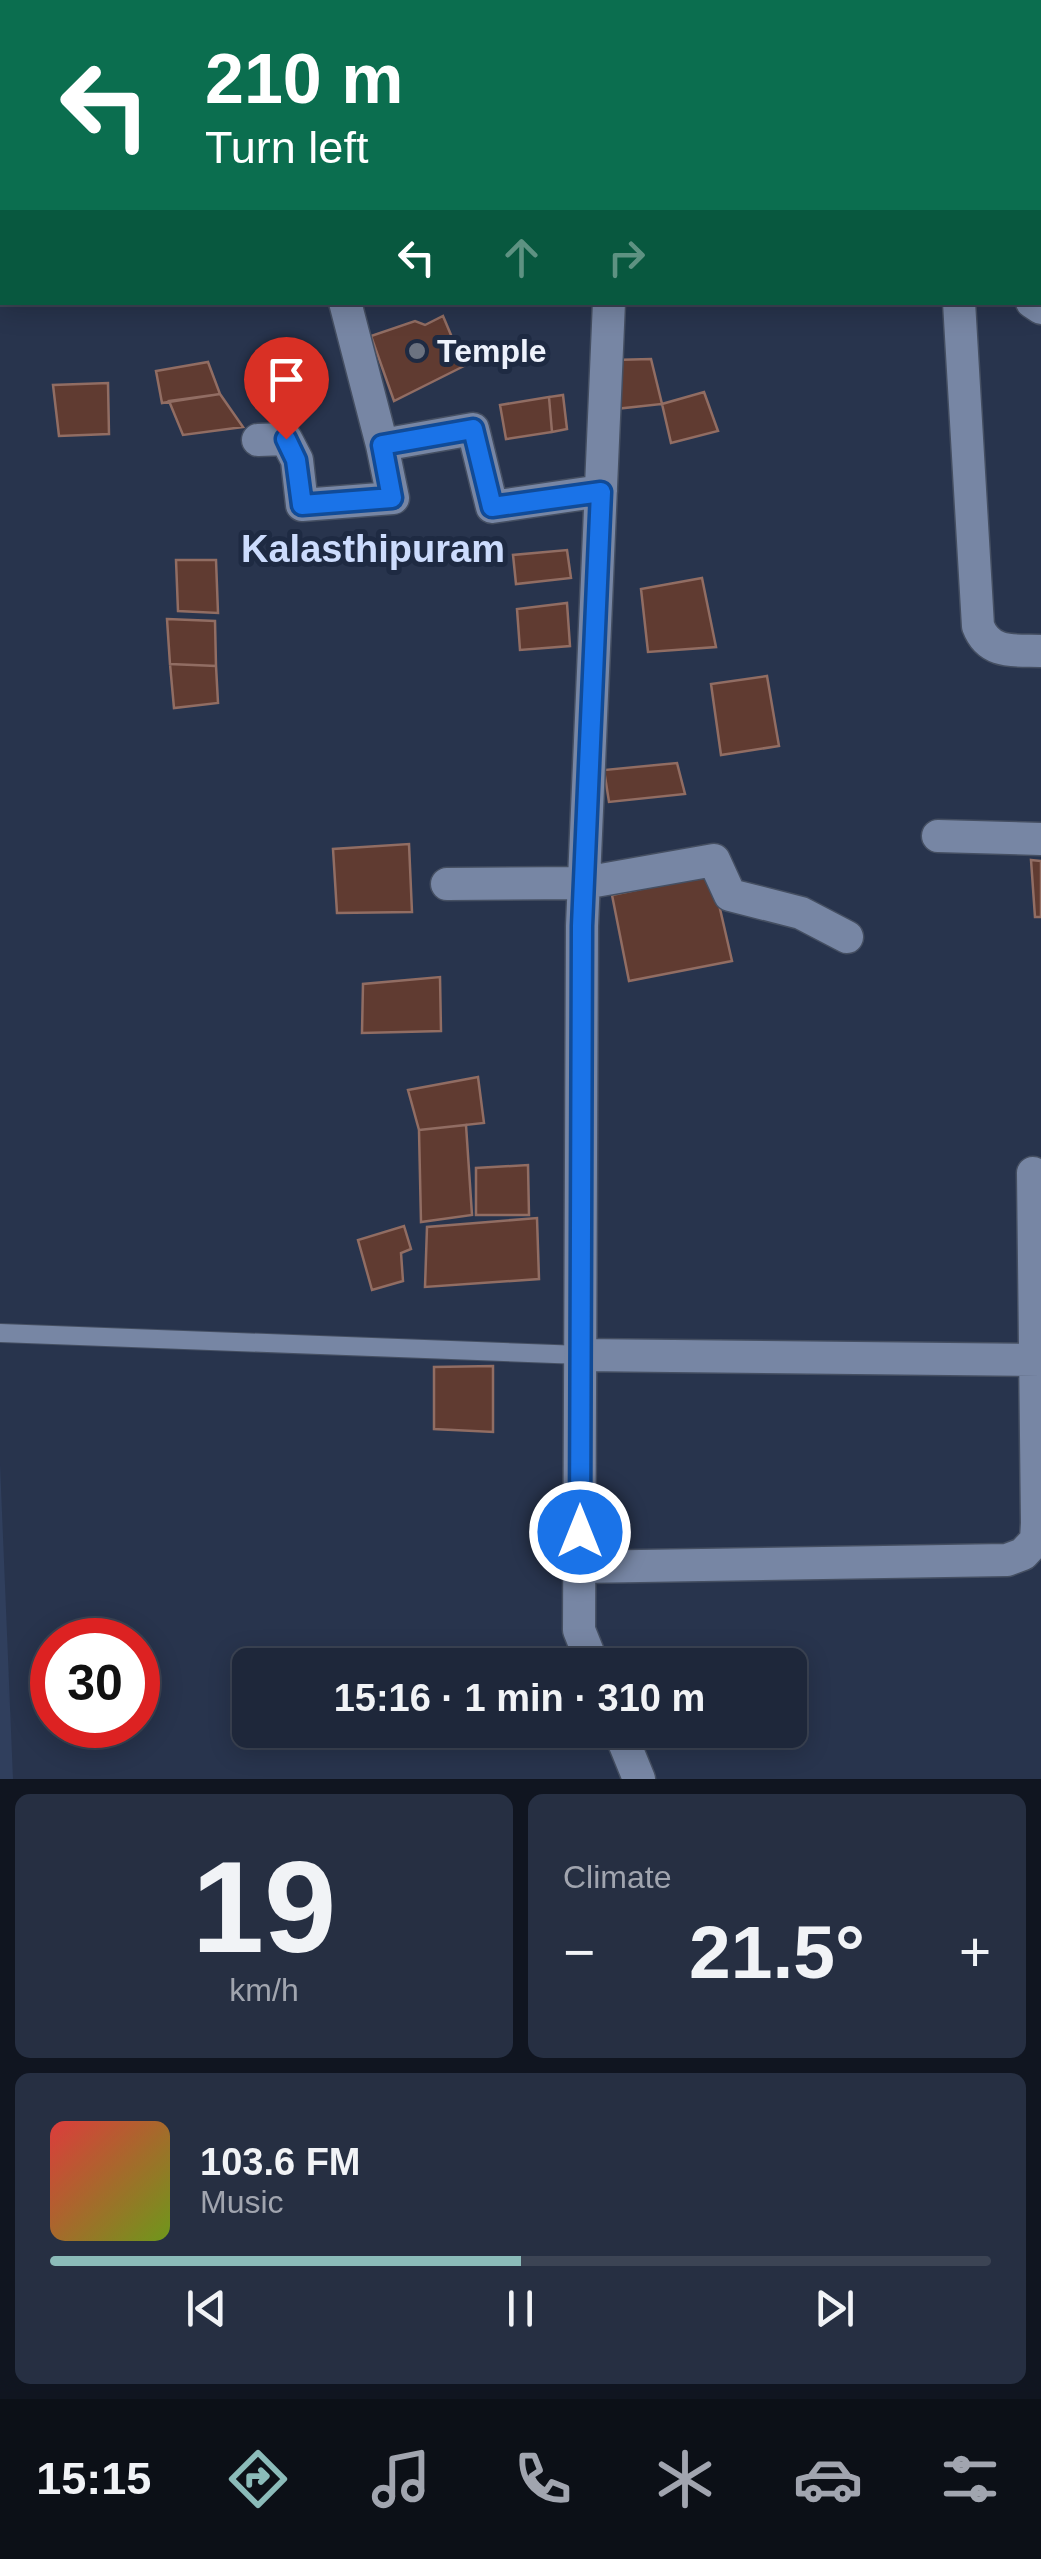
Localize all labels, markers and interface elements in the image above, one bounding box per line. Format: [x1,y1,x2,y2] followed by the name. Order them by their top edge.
[40,40,170,170] icon: left
[205,40,403,118] text: 210 m
[205,122,368,173] text: Turn left
[389,230,444,285] icon: left
[494,230,549,285] icon: ahead
[599,230,654,285] icon: right
[437,333,547,369] place label: Temple
[244,337,329,440] pin
[406,340,428,362] marker: Temple
[259,352,314,407] icon: arrive
[241,528,505,570] district label: Kalasthipuram
[528,1480,632,1584] position arrow
[30,1618,160,1748] speed limit sign: 30
[334,1677,705,1719] text: 15:16 · 1 min · 310 m
[192,1834,336,1980] text: 19
[563,1859,671,1895] text: Climate
[689,1910,865,1994] text: 21.5°
[563,1921,595,1983] text: −
[959,1921,991,1983] text: +
[229,1972,299,2008] text: km/h
[200,2141,361,2183] text: 103.6 FM
[200,2184,284,2220] text: Music
[179,2281,234,2336] icon: previous
[493,2281,548,2336] icon: pause
[807,2281,862,2336] icon: next
[223,2444,293,2514] icon: directions
[366,2444,436,2514] icon: music
[508,2444,578,2514] icon: phone
[650,2444,720,2514] icon: climate
[793,2444,863,2514] icon: car
[935,2444,1005,2514] icon: filters
[36,2453,151,2504] text: 15:15

